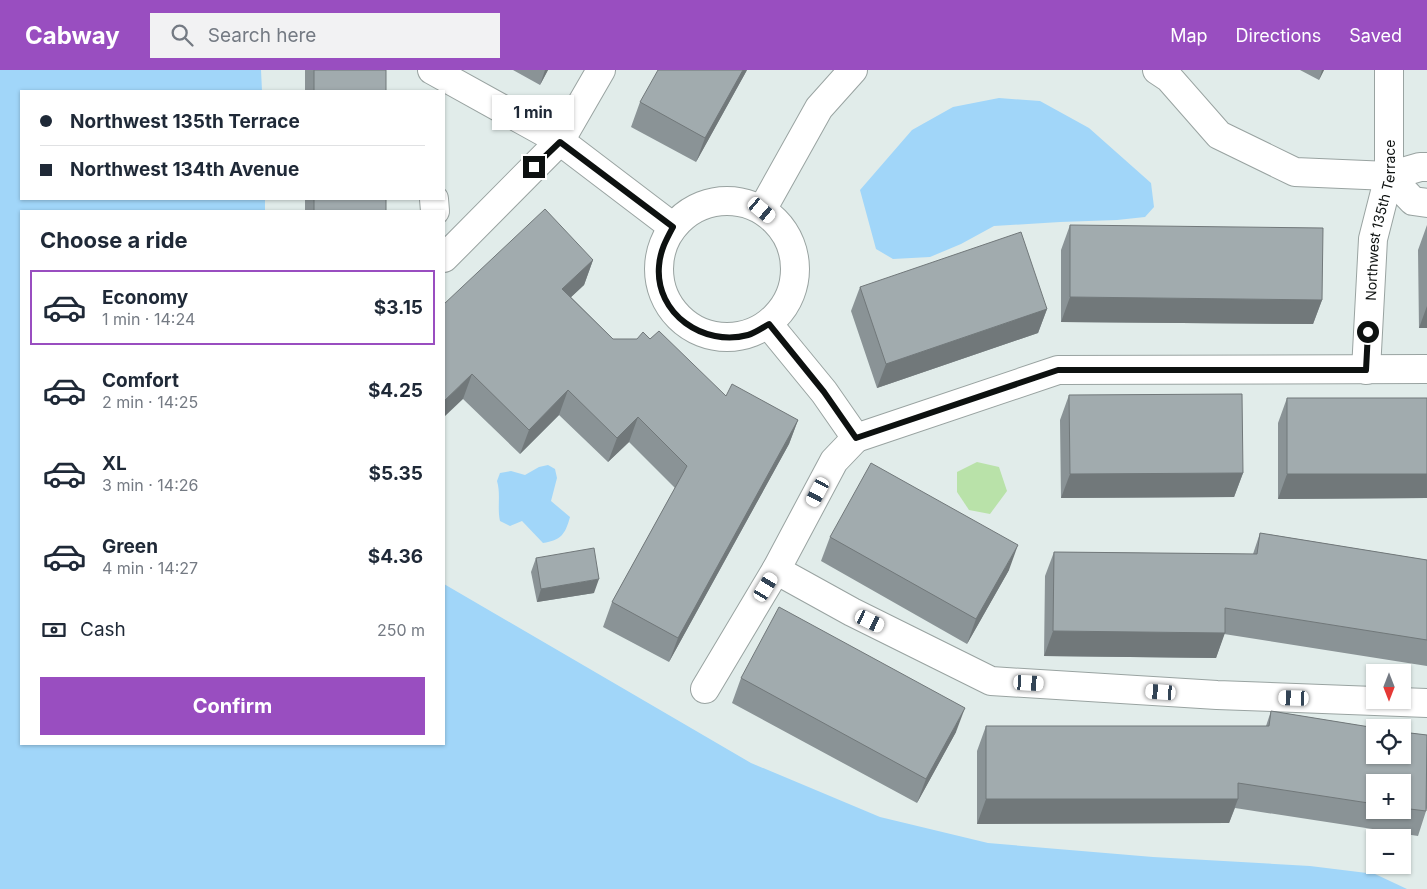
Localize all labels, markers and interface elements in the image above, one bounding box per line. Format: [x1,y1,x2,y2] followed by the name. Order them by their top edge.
[150,13,500,58] search box
[25,21,120,50] text: Cabway
[168,21,196,49] icon: search
[208,24,316,47] text: Search here
[1170,25,1208,46] text: Map
[1236,25,1321,46] text: Directions
[1349,25,1402,46] text: Saved
[493,94,575,129] callout: 1 min
[513,102,553,122] text: 1 min
[70,110,300,133] text: Northwest 135th Terrace
[1361,140,1398,301] street label: Northwest 135th Terrace
[523,156,545,178] route end
[70,158,299,181] text: Northwest 134th Avenue
[745,195,778,225] car
[40,227,188,253] text: Choose a ride
[42,285,87,330] icon: car
[102,286,188,309] text: Economy
[374,296,423,319] text: $3.15
[102,309,195,329] text: 1 min · 14:24
[1357,321,1379,343] route start
[42,368,87,413] icon: car
[102,369,179,392] text: Comfort
[368,379,423,402] text: $4.25
[102,392,198,412] text: 2 min · 14:25
[42,451,87,496] icon: car
[102,452,127,475] text: XL
[369,462,423,485] text: $5.35
[102,475,198,495] text: 3 min · 14:26
[804,475,831,509] car
[42,534,87,579] icon: car
[102,535,158,558] text: Green
[368,545,423,568] text: $4.36
[102,558,198,578] text: 4 min · 14:27
[751,570,780,604] car
[853,608,886,634] car
[40,616,68,644] icon: cash
[80,618,126,641] text: Cash
[377,620,425,640] text: 250 m
[1366,664,1411,709] north arrow
[1366,664,1411,874] map controls
[1013,675,1044,691] car
[40,677,425,735] button: Confirm
[1145,683,1176,701] car
[1278,690,1309,706] car
[1366,719,1411,764] button: locate
[1366,774,1411,819] button: +
[1366,829,1411,874] button: −

